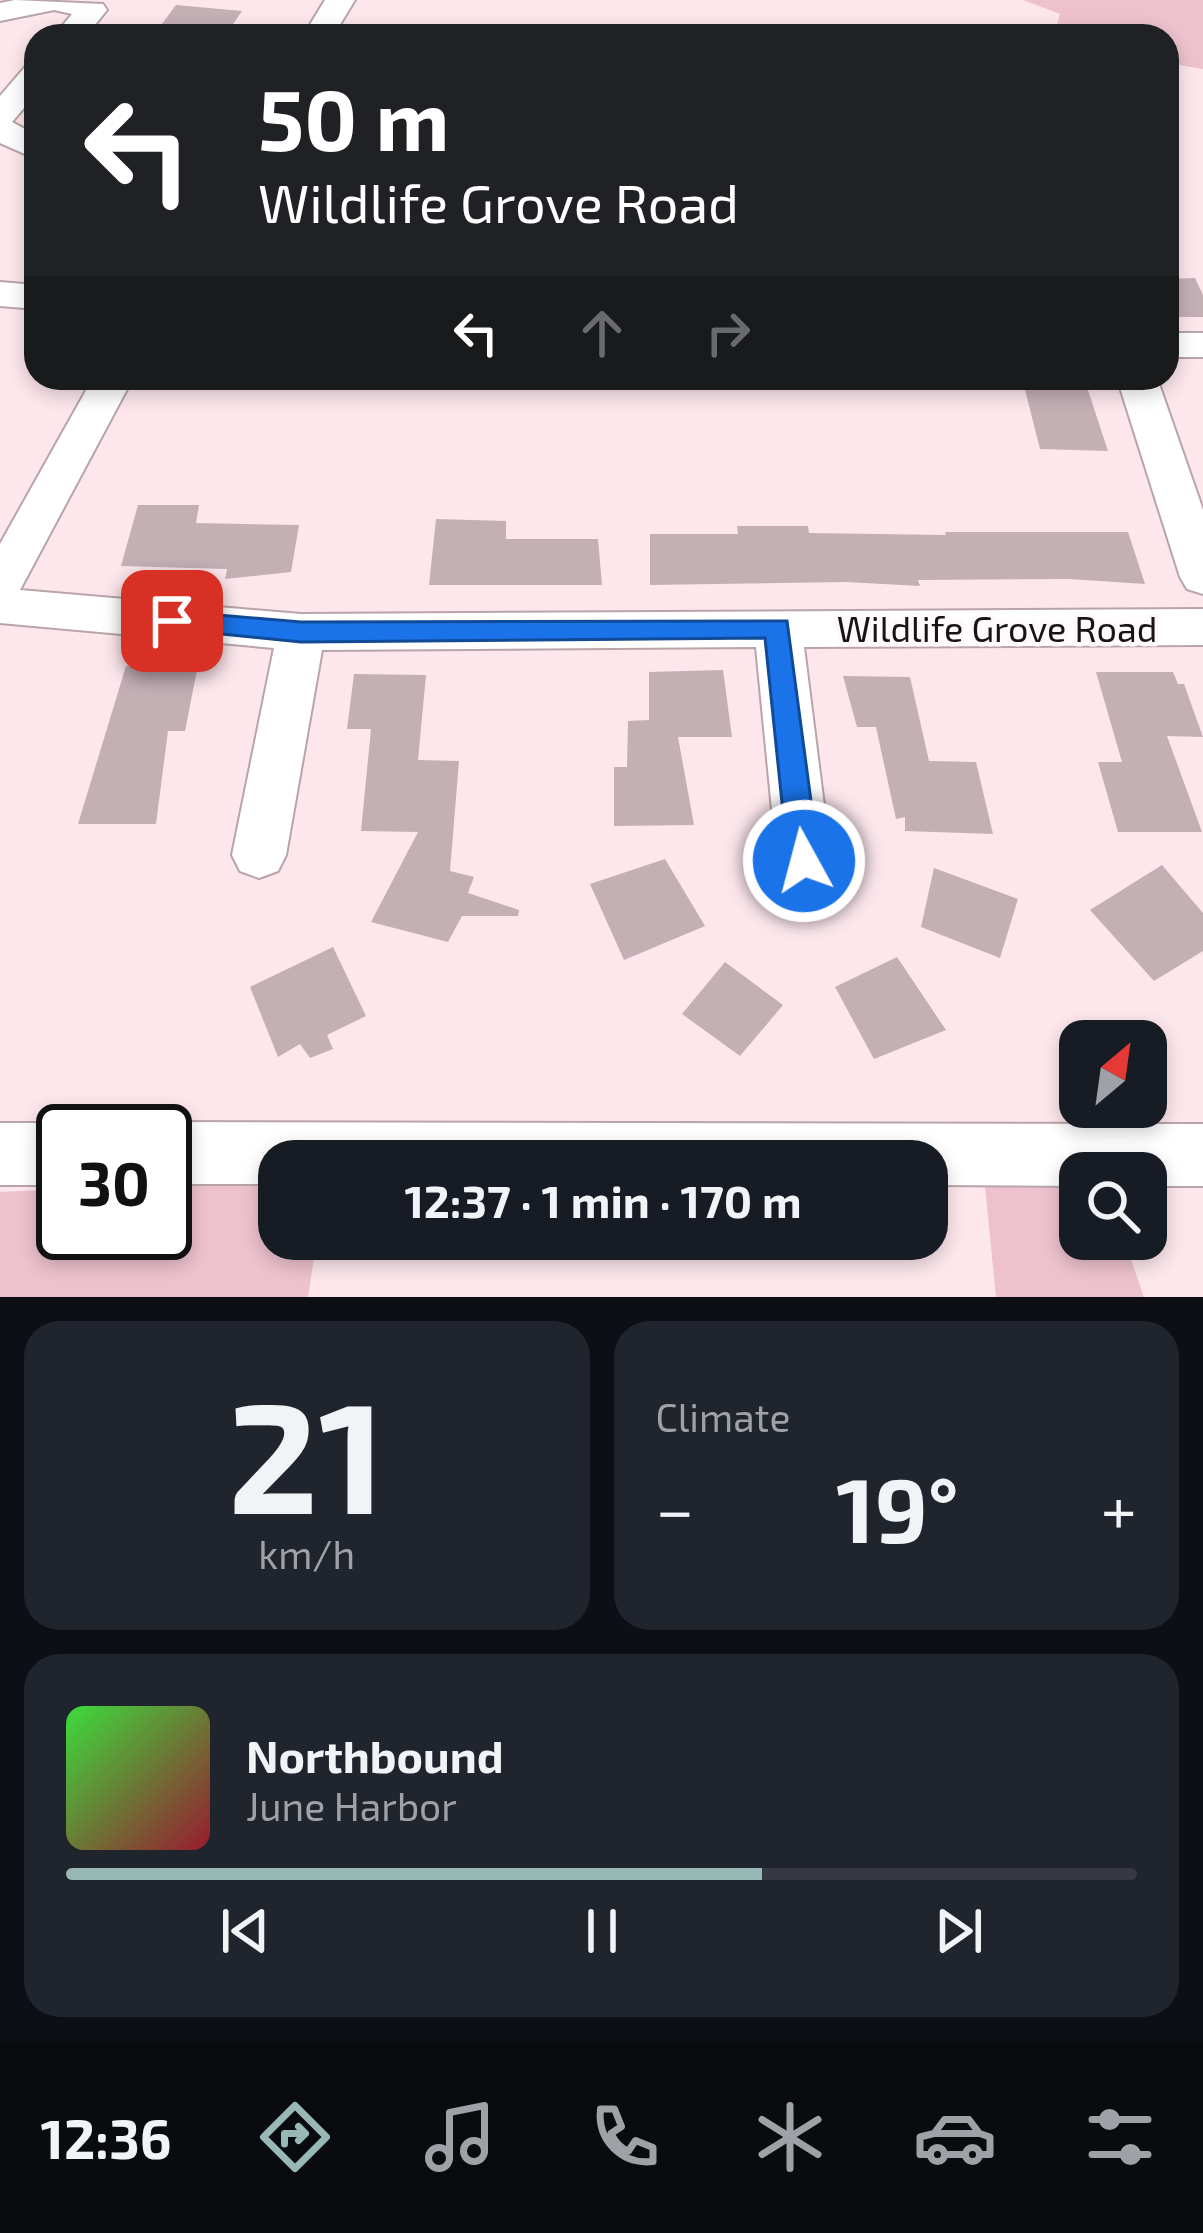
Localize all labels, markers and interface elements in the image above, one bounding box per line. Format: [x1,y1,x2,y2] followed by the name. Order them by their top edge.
[258,67,450,168] text: 50 m
[60,72,216,228] icon: left
[258,169,739,234] text: Wildlife Grove Road
[443,300,509,366] icon: left
[569,300,635,366] icon: ahead
[695,300,761,366] icon: right
[121,570,223,672] pin
[139,588,205,654] icon: arrive
[837,606,1157,649] street label: Wildlife Grove Road
[741,798,867,924] position arrow
[1059,1020,1167,1128] north arrow
[1059,1020,1167,1260] map controls
[36,1104,192,1260] speed limit sign: 30
[1059,1152,1167,1260] button: search
[404,1173,802,1227] text: 12:37 · 1 min · 170 m
[228,1358,386,1545] text: 21
[656,1393,790,1440] text: Climate
[836,1453,959,1561] text: 19°
[656,1468,694,1547] text: −
[1101,1468,1137,1547] text: +
[258,1530,355,1577] text: km/h
[246,1728,504,1782] text: Northbound
[246,1782,457,1829] text: June Harbor
[212,1898,278,1964] icon: previous
[569,1898,635,1964] icon: pause
[926,1898,992,1964] icon: next
[253,2095,337,2179] icon: directions
[418,2095,502,2179] icon: music
[583,2095,667,2179] icon: phone
[748,2095,832,2179] icon: climate
[913,2095,997,2179] icon: car
[1078,2095,1162,2179] icon: filters
[41,2105,172,2170] text: 12:36

